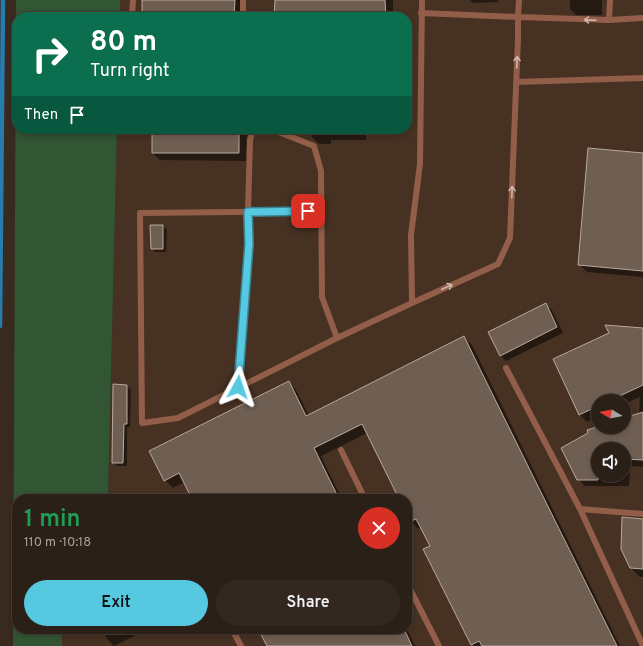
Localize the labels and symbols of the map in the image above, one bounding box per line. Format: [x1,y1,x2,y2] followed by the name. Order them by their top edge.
[584,16,597,23] one-way arrow
[513,56,521,69] one-way arrow
[508,186,515,199] one-way arrow
[291,194,325,228] pin
[441,283,453,290] one-way arrow
[217,366,259,408] position arrow
[591,394,631,434] north arrow

